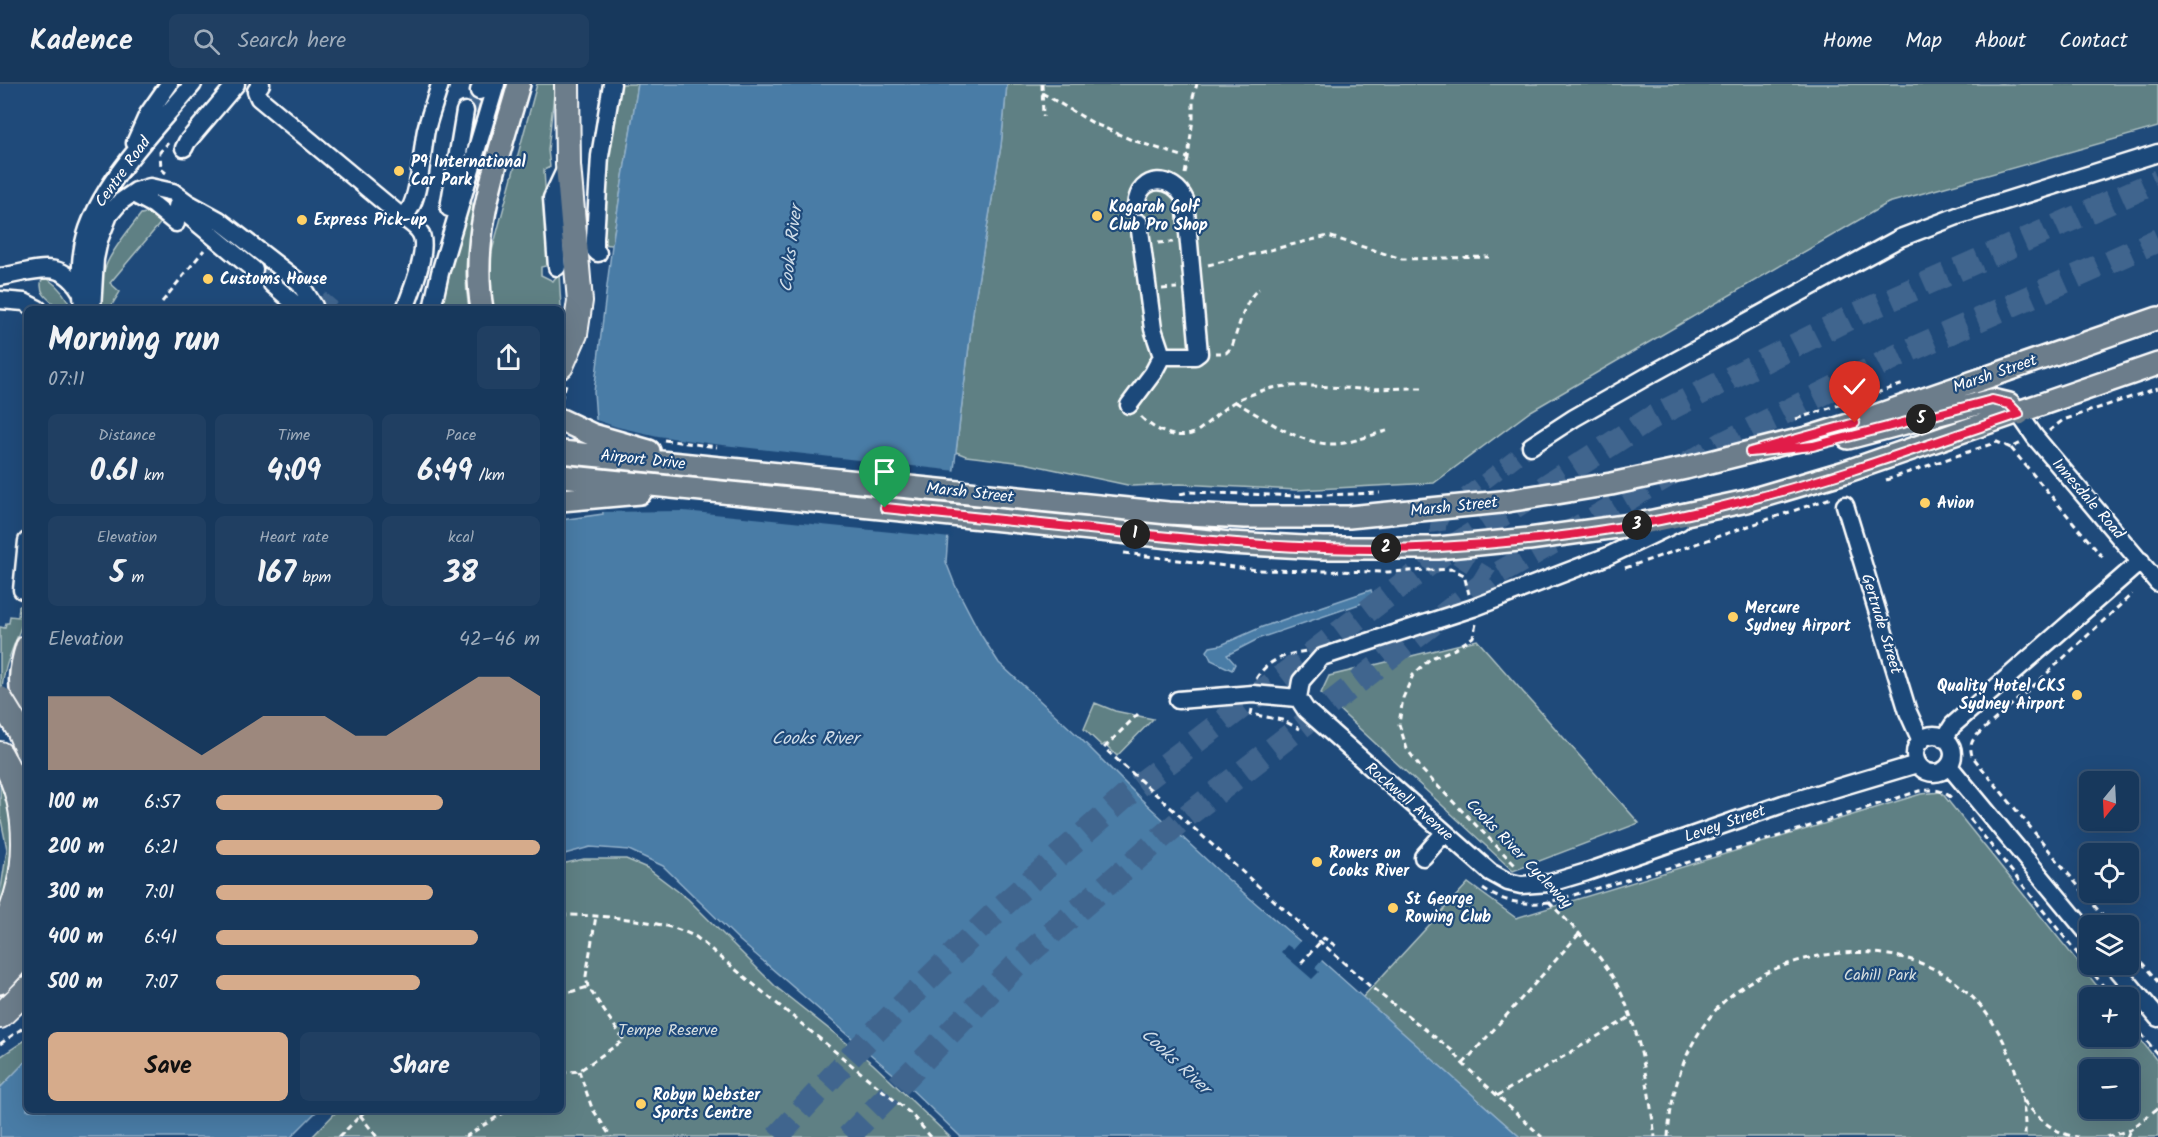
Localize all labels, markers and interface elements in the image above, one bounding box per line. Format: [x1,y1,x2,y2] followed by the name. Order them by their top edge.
[169,14,589,68] search box
[30,19,133,64] text: Kadence
[238,24,346,59] text: Search here
[190,25,223,58] icon: search
[1823,25,1872,58] text: Home
[1905,25,1942,58] text: Map
[1975,25,2026,58] text: About
[2059,25,2128,58] text: Contact
[89,130,158,213] street label: Centre Road
[411,150,526,193] place label: P9 International Car Park
[392,164,406,178] marker: P9 International Car Park
[1109,195,1208,238] place label: Kogarah Golf Club Pro Shop
[772,200,812,294] water label: Cooks River
[314,208,428,233] place label: Express Pick-up
[1090,209,1104,223] marker: Kogarah Golf Club Pro Shop
[295,213,309,227] marker: Express Pick-up
[220,267,327,292] place label: Customs House
[201,272,215,286] marker: Customs House
[48,315,220,368] text: Morning run
[477,326,540,389] button: share
[1949,348,2041,400] street label: Marsh Street
[1829,361,1880,423] pin
[48,364,85,396] text: 07:11
[1838,370,1871,403] icon: check
[1906,404,1936,434] pin: 5
[1917,406,1925,431] text: 5
[98,423,156,448] text: Distance
[278,423,310,448] text: Time
[446,423,476,448] text: Pace
[599,443,687,477] street label: Airport Drive
[859,446,910,508] pin
[90,448,138,496] text: 0.61
[267,448,321,496] text: 4:09
[417,448,472,496] text: 6:49
[2045,453,2131,546] street label: Innesdale Road
[868,455,901,488] icon: arrive
[138,463,164,488] text: km
[472,463,505,488] text: /km
[925,476,1016,510] street label: Marsh Street
[1409,490,1500,524] street label: Marsh Street
[1937,491,1974,516] place label: Avion
[1918,496,1932,510] marker: Avion
[1622,510,1652,540] pin: 3
[1633,512,1641,537] text: 3
[1120,519,1150,549] pin: 1
[1133,521,1137,546] text: 1
[97,525,157,550] text: Elevation
[259,525,329,550] text: Heart rate
[448,525,474,550] text: kcal
[1371,533,1401,563] pin: 2
[1381,535,1391,560] text: 2
[110,550,125,598] text: 5
[257,550,296,598] text: 167
[444,550,478,598] text: 38
[125,565,144,590] text: m
[296,565,331,590] text: bpm
[1854,571,1908,678] street label: Gertrude Street
[1745,596,1852,639] place label: Mercure Sydney Airport
[1726,610,1740,624] marker: Mercure Sydney Airport
[48,624,124,656] text: Elevation
[459,624,540,656] text: 42–46 m
[1937,674,2066,717] place label: Quality Hotel CKS Sydney Airport
[2070,688,2084,702] marker: Quality Hotel CKS Sydney Airport
[772,725,862,754] water label: Cooks River
[1359,756,1459,848] street label: Rockwell Avenue
[2079,771,2139,831] north arrow
[2079,771,2139,1119] map controls
[48,787,99,819] text: 100 m
[144,787,180,819] text: 6:57
[1460,793,1579,915] street label: Cooks River Cycleway
[1681,798,1770,850] street label: Levey Street
[48,832,104,864] text: 200 m
[144,832,178,864] text: 6:21
[1329,841,1410,884] place label: Rowers on Cooks River
[2079,843,2139,903] button: locate
[1310,855,1324,869] marker: Rowers on Cooks River
[48,877,104,909] text: 300 m
[144,877,174,909] text: 7:01
[1405,887,1491,930] place label: St George Rowing Club
[1386,901,1400,915] marker: St George Rowing Club
[2079,915,2139,975] button: layers
[48,922,104,954] text: 400 m
[144,922,177,954] text: 6:41
[1844,963,1917,988] park label: Cahill Park
[48,967,103,999] text: 500 m
[144,967,177,999] text: 7:07
[2079,987,2139,1047] button: +
[618,1018,718,1043] park label: Tempe Reserve
[1133,1022,1220,1105] water label: Cooks River
[48,1032,288,1101] button: Save
[300,1032,540,1101] button: Share
[2079,1059,2139,1119] button: −
[653,1083,761,1126] place label: Robyn Webster Sports Centre
[634,1097,648,1111] marker: Robyn Webster Sports Centre

